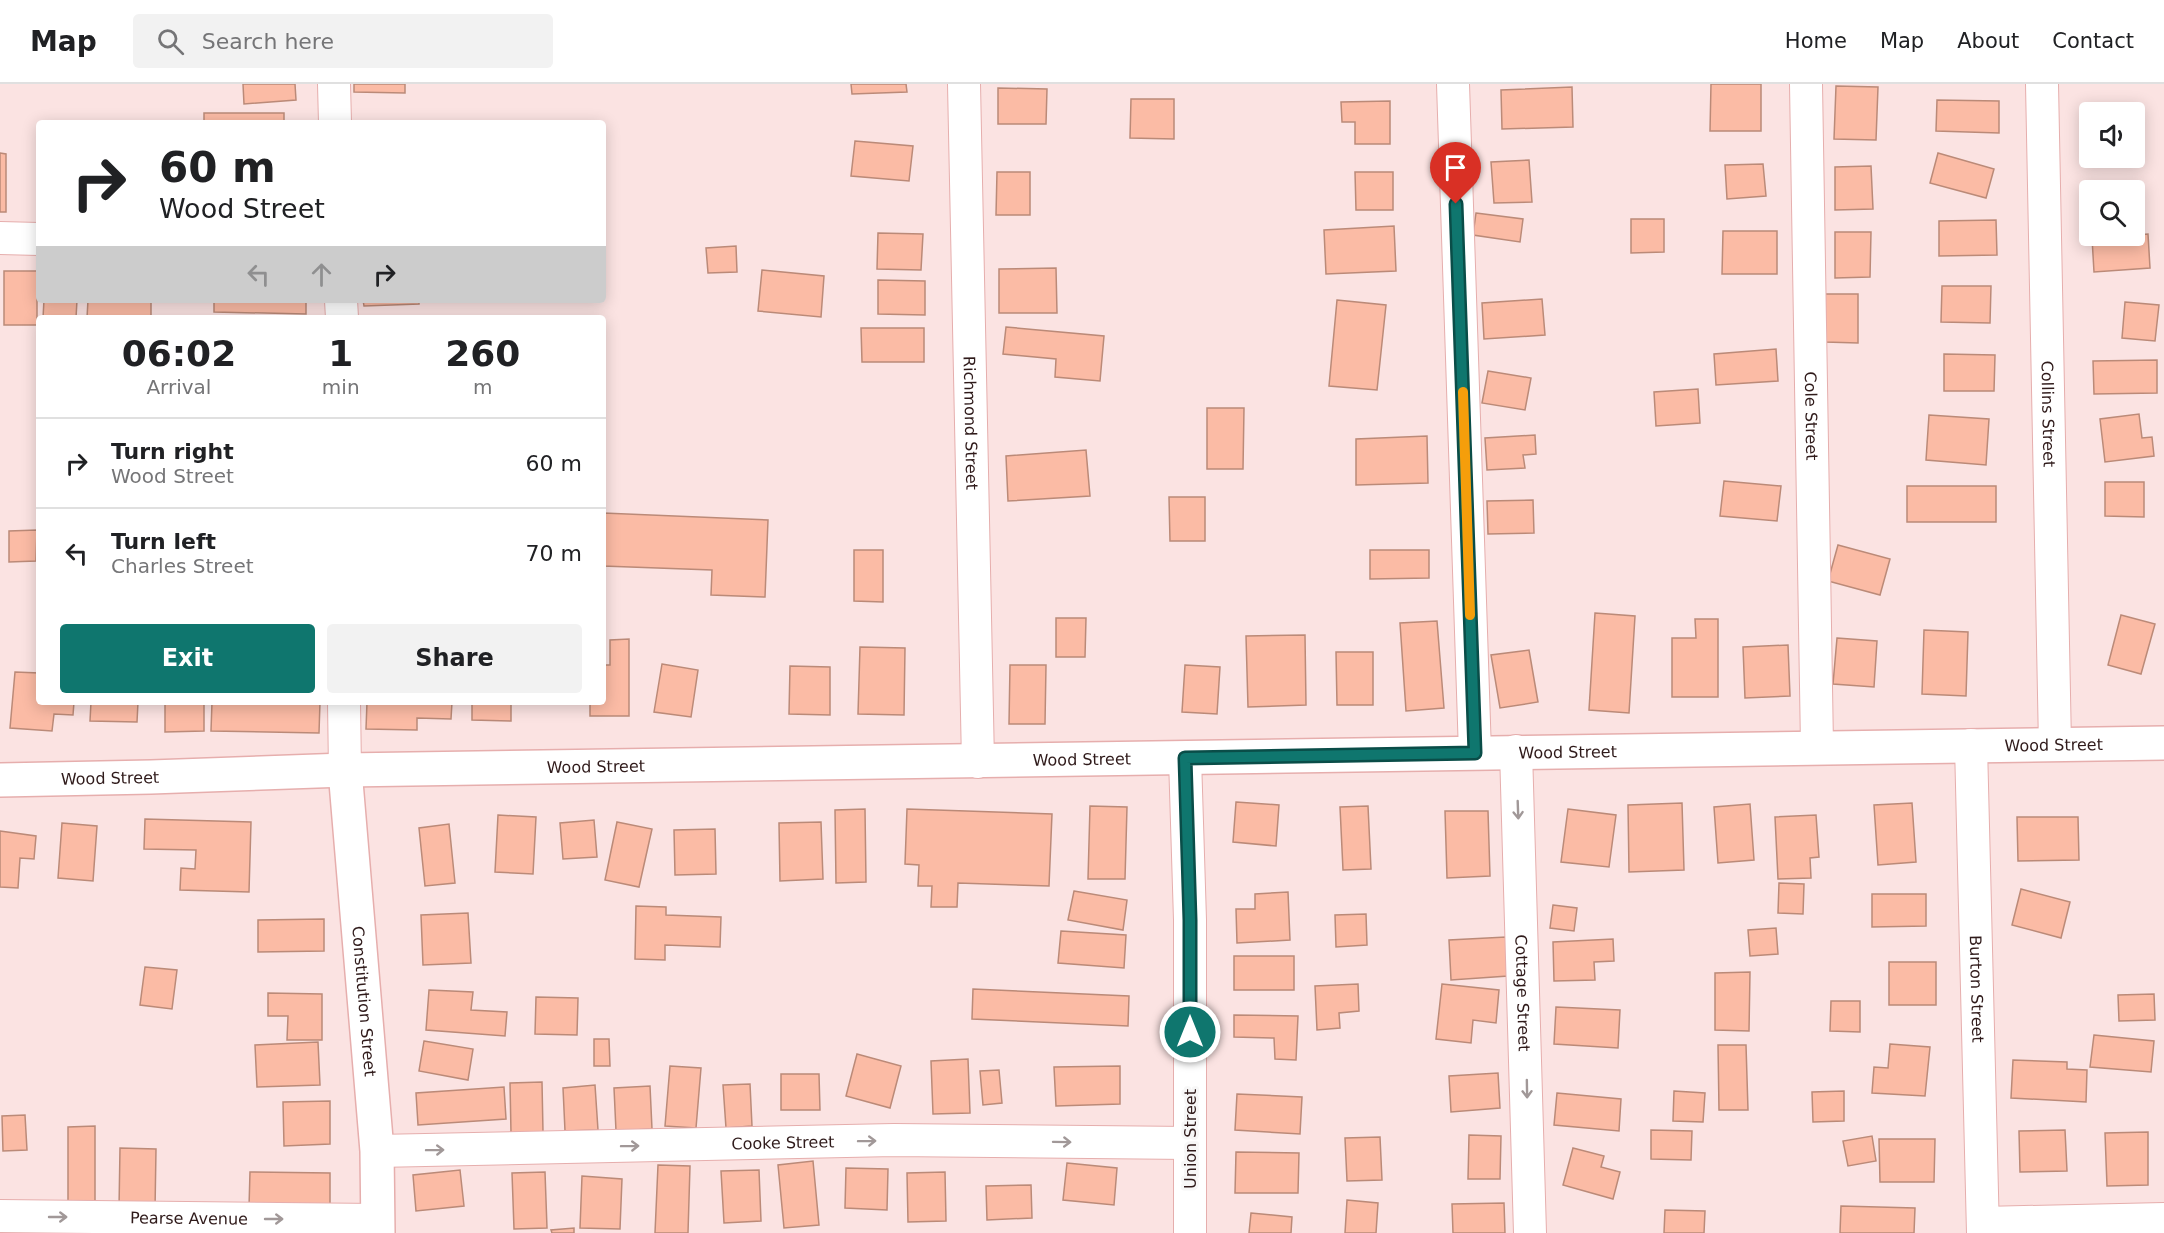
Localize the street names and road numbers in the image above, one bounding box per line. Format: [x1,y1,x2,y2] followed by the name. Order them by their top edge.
[960,356,982,490] street label: Richmond Street
[2038,360,2059,467] street label: Collins Street
[1801,371,1822,461] street label: Cole Street
[2004,734,2103,755] street label: Wood Street
[1518,742,1617,762] street label: Wood Street
[1032,749,1131,769] street label: Wood Street
[546,756,645,777] street label: Wood Street
[61,767,159,788] street label: Wood Street
[349,925,380,1077] street label: Constitution Street
[1512,934,1534,1052] street label: Cottage Street
[1966,935,1988,1043] street label: Burton Street
[1181,1089,1200,1189] street label: Union Street
[731,1132,835,1153] street label: Cooke Street
[130,1208,248,1228] street label: Pearse Avenue

